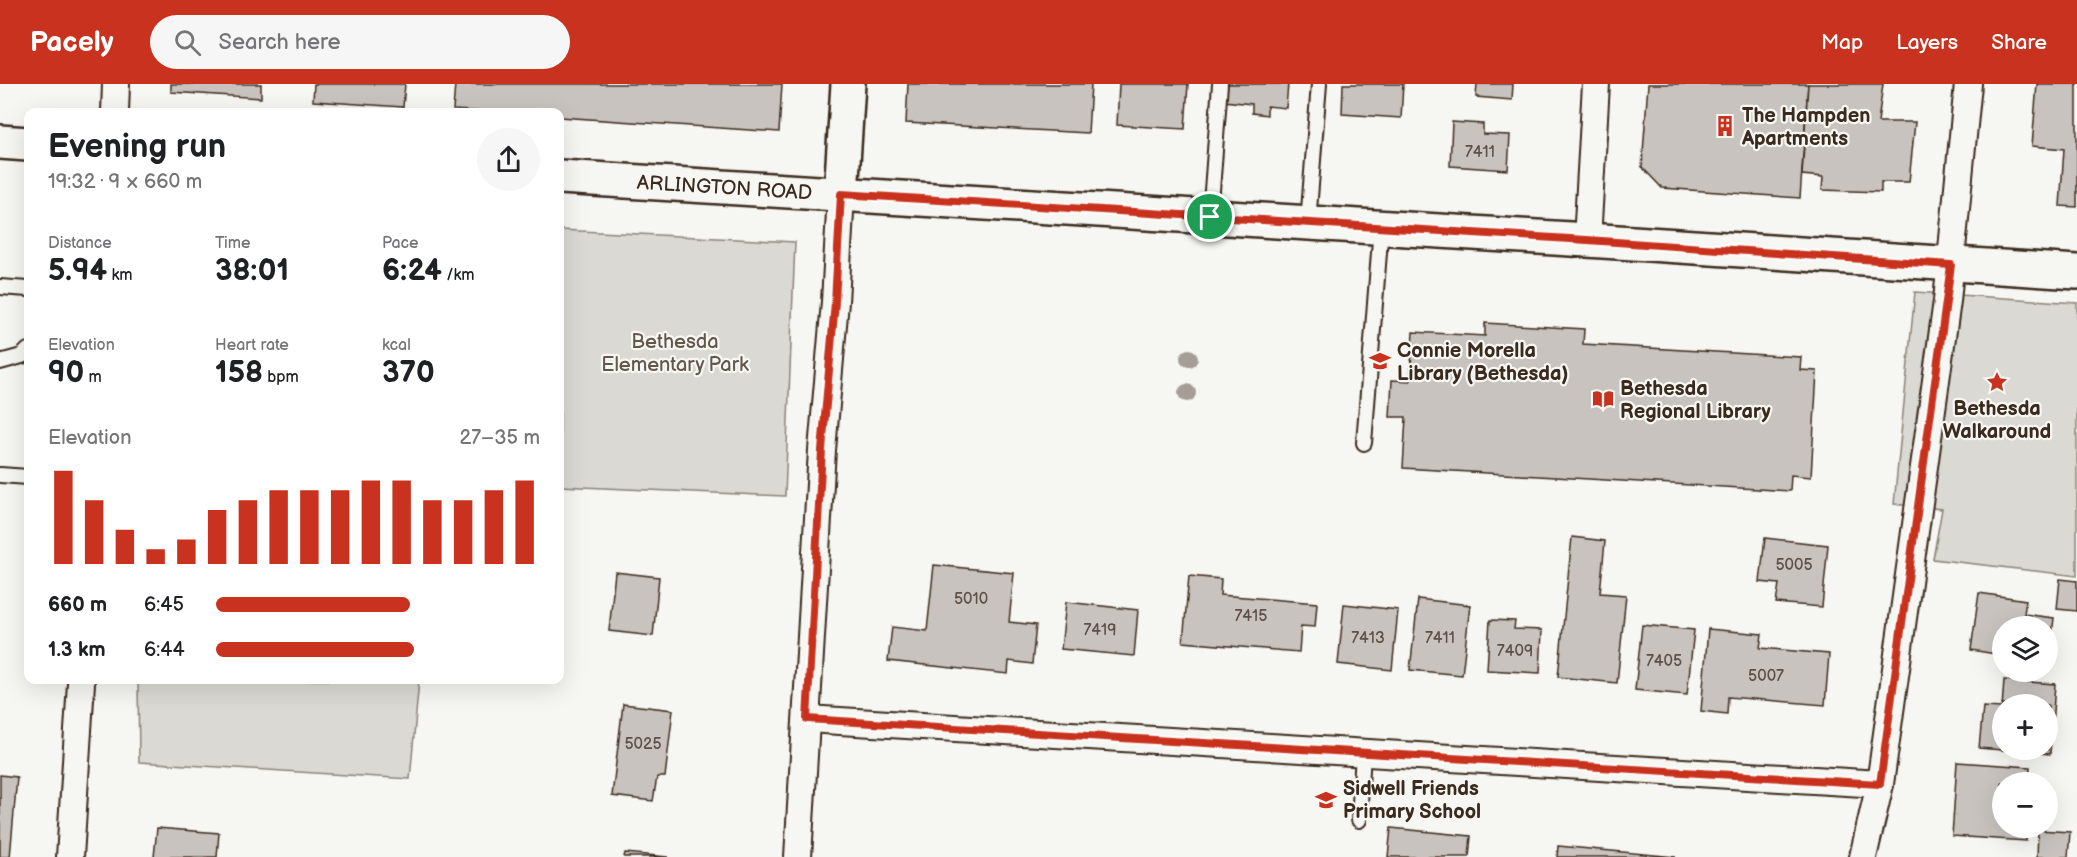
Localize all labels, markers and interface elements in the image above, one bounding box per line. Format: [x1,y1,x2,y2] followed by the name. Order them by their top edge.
[150,15,570,69] search box
[30,26,114,59] text: Pacely
[171,26,204,59] icon: search
[219,29,341,56] text: Search here
[1821,30,1863,55] text: Map
[1896,30,1958,55] text: Layers
[1991,30,2047,55] text: Share
[1741,104,1870,151] place label: The Hampden Apartments
[1713,114,1737,138] building icon: The Hampden Apartments
[48,127,226,167] text: Evening run
[477,128,540,191] button: share
[1465,143,1495,162] house number: 7411
[48,170,202,194] text: 19:32 · 9 × 660 m
[636,171,813,205] street label: ARLINGTON ROAD
[1184,191,1235,242] pin
[1193,200,1226,233] icon: arrive
[48,234,112,253] text: Distance
[215,234,250,253] text: Time
[382,234,418,253] text: Pace
[48,253,107,289] text: 5.94
[215,253,289,289] text: 38:01
[382,253,442,289] text: 6:24
[107,266,133,285] text: km
[442,266,474,285] text: /km
[601,330,749,377] park label: Bethesda Elementary Park
[48,336,115,355] text: Elevation
[215,336,289,355] text: Heart rate
[382,336,411,355] text: kcal
[1397,339,1568,386] place label: Connie Morella Library (Bethesda)
[1368,349,1392,373] school or university icon: Connie Morella Library (Bethesda)
[48,355,84,391] text: 90
[215,355,263,391] text: 158
[382,355,435,391] text: 370
[84,368,102,387] text: m
[263,368,299,387] text: bpm
[1985,370,2009,394] place icon: Bethesda Walkaround
[1620,377,1771,424] place label: Bethesda Regional Library
[1591,387,1615,411] library icon: Bethesda Regional Library
[1943,397,2051,444] place label: Bethesda Walkaround
[48,426,131,450] text: Elevation
[460,426,540,450] text: 27–35 m
[1775,556,1813,575] house number: 5005
[954,590,988,609] house number: 5010
[48,593,107,617] text: 660 m
[144,593,184,617] text: 6:45
[1235,607,1267,626] house number: 7415
[1992,616,2058,838] map controls
[1992,616,2058,682] button: layers
[1083,621,1117,640] house number: 7419
[1351,629,1385,648] house number: 7413
[1425,629,1455,648] house number: 7411
[48,638,105,662] text: 1.3 km
[144,638,185,662] text: 6:44
[1497,642,1533,661] house number: 7409
[1646,652,1682,671] house number: 7405
[1748,667,1784,686] house number: 5007
[1992,694,2058,760] button: +
[624,735,662,754] house number: 5025
[1992,772,2058,838] button: −
[1343,777,1481,824] place label: Sidwell Friends Primary School
[1314,788,1338,812] school or university icon: Sidwell Friends Primary School

